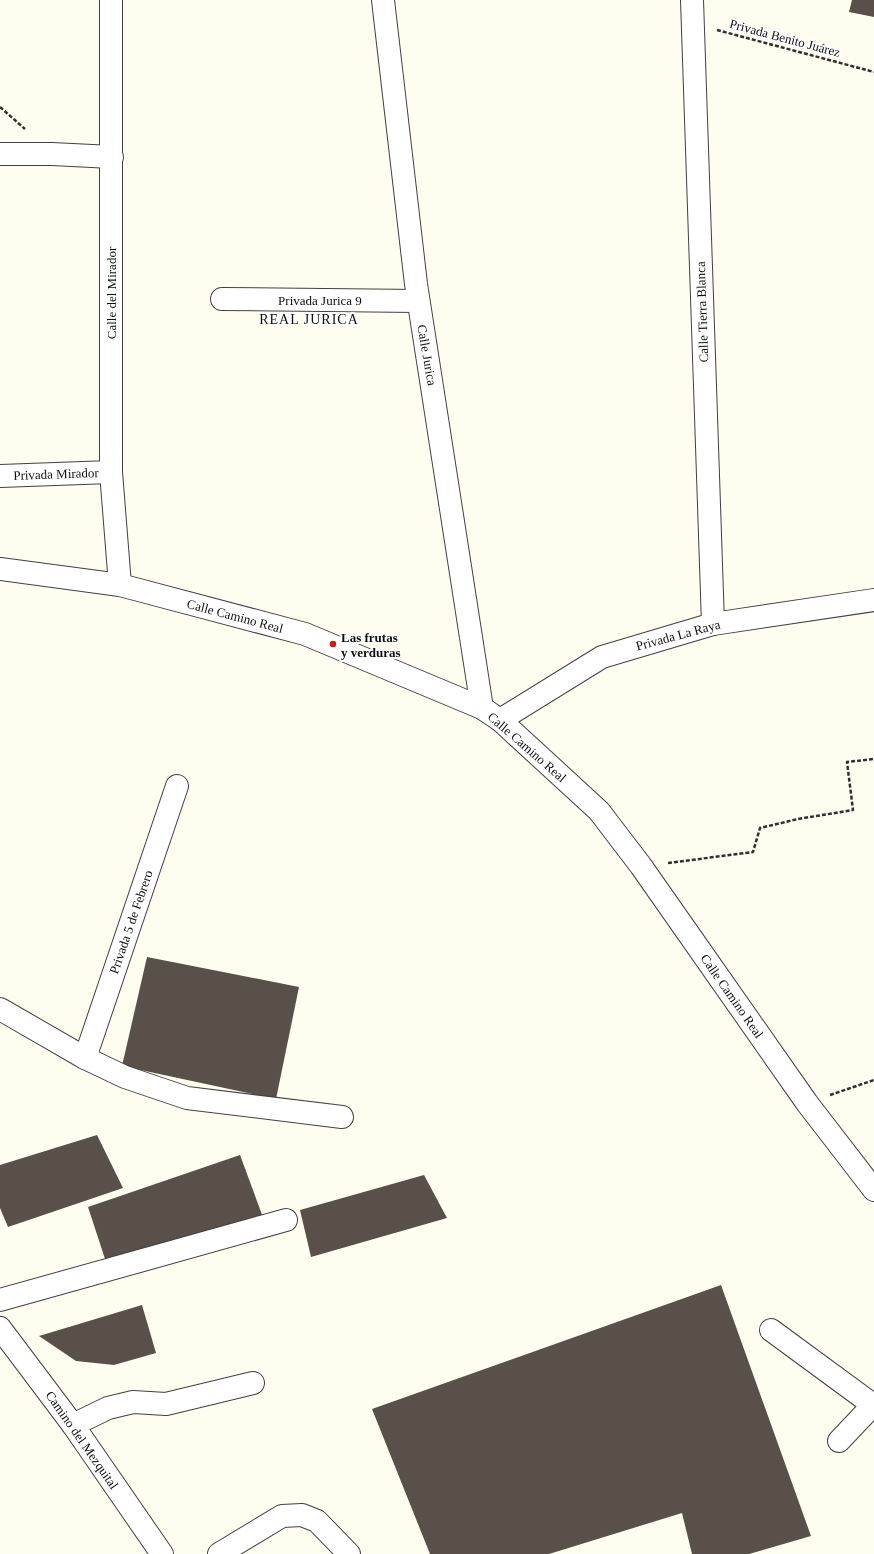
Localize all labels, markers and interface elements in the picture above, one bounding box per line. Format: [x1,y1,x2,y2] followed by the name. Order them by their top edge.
[728,16,842,60] street label: Privada Benito Juárez
[104,246,119,339] street label: Calle del Mirador
[693,261,711,363] street label: Calle Tierra Blanca
[278,293,362,308] street label: Privada Jurica 9
[259,312,359,327] district label: REAL JURICA
[414,323,440,387] street label: Calle Jurica
[13,465,100,483] street label: Privada Mirador
[185,596,285,636] street label: Calle Camino Real
[634,616,722,653] street label: Privada La Raya
[341,630,401,660] place label: Las frutas y verduras
[328,639,338,649] marker: Las frutas y verduras
[485,709,570,785] street label: Calle Camino Real
[106,868,156,976] street label: Privada 5 de Febrero
[697,951,767,1041] street label: Calle Camino Real
[43,1388,122,1492] street label: Camino del Mezquital

